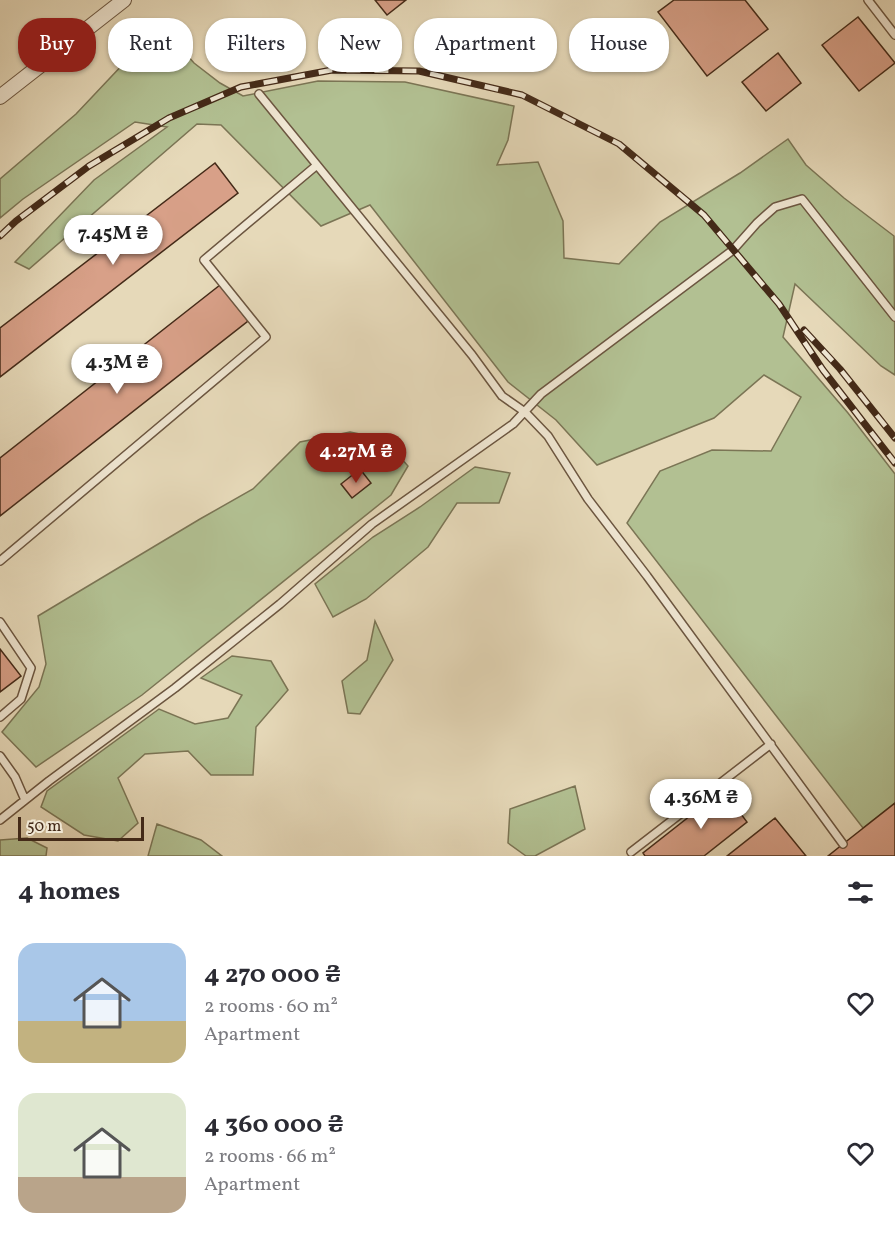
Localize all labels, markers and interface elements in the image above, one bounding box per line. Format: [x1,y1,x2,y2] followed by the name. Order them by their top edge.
[18,18,96,72] chip: Buy
[108,18,193,72] chip: Rent
[205,18,306,72] chip: Filters
[318,18,402,72] chip: New
[414,18,557,72] chip: Apartment
[569,18,669,72] chip: House
[58,215,168,266] pin: 7.45M ₴
[78,220,148,248] text: 7.45M ₴
[68,344,166,395] pin: 4.3M ₴
[85,349,149,377] text: 4.3M ₴
[301,433,411,484] pin: 4.27M ₴
[319,438,393,466] text: 4.27M ₴
[646,779,756,830] pin: 4.36M ₴
[664,784,738,812] text: 4.36M ₴
[18,814,144,842] scale bar
[27,816,61,838] text: 50 m
[18,874,120,910] text: 4 homes
[844,876,877,909] icon: filters
[204,957,341,993] text: 4 270 000 ₴
[66,967,138,1039] icon: home
[844,987,877,1020] icon: heart
[204,993,338,1021] text: 2 rooms · 60 m²
[204,1021,300,1049] text: Apartment
[204,1107,344,1143] text: 4 360 000 ₴
[66,1117,138,1189] icon: home
[844,1137,877,1170] icon: heart
[204,1143,336,1171] text: 2 rooms · 66 m²
[204,1171,300,1199] text: Apartment

